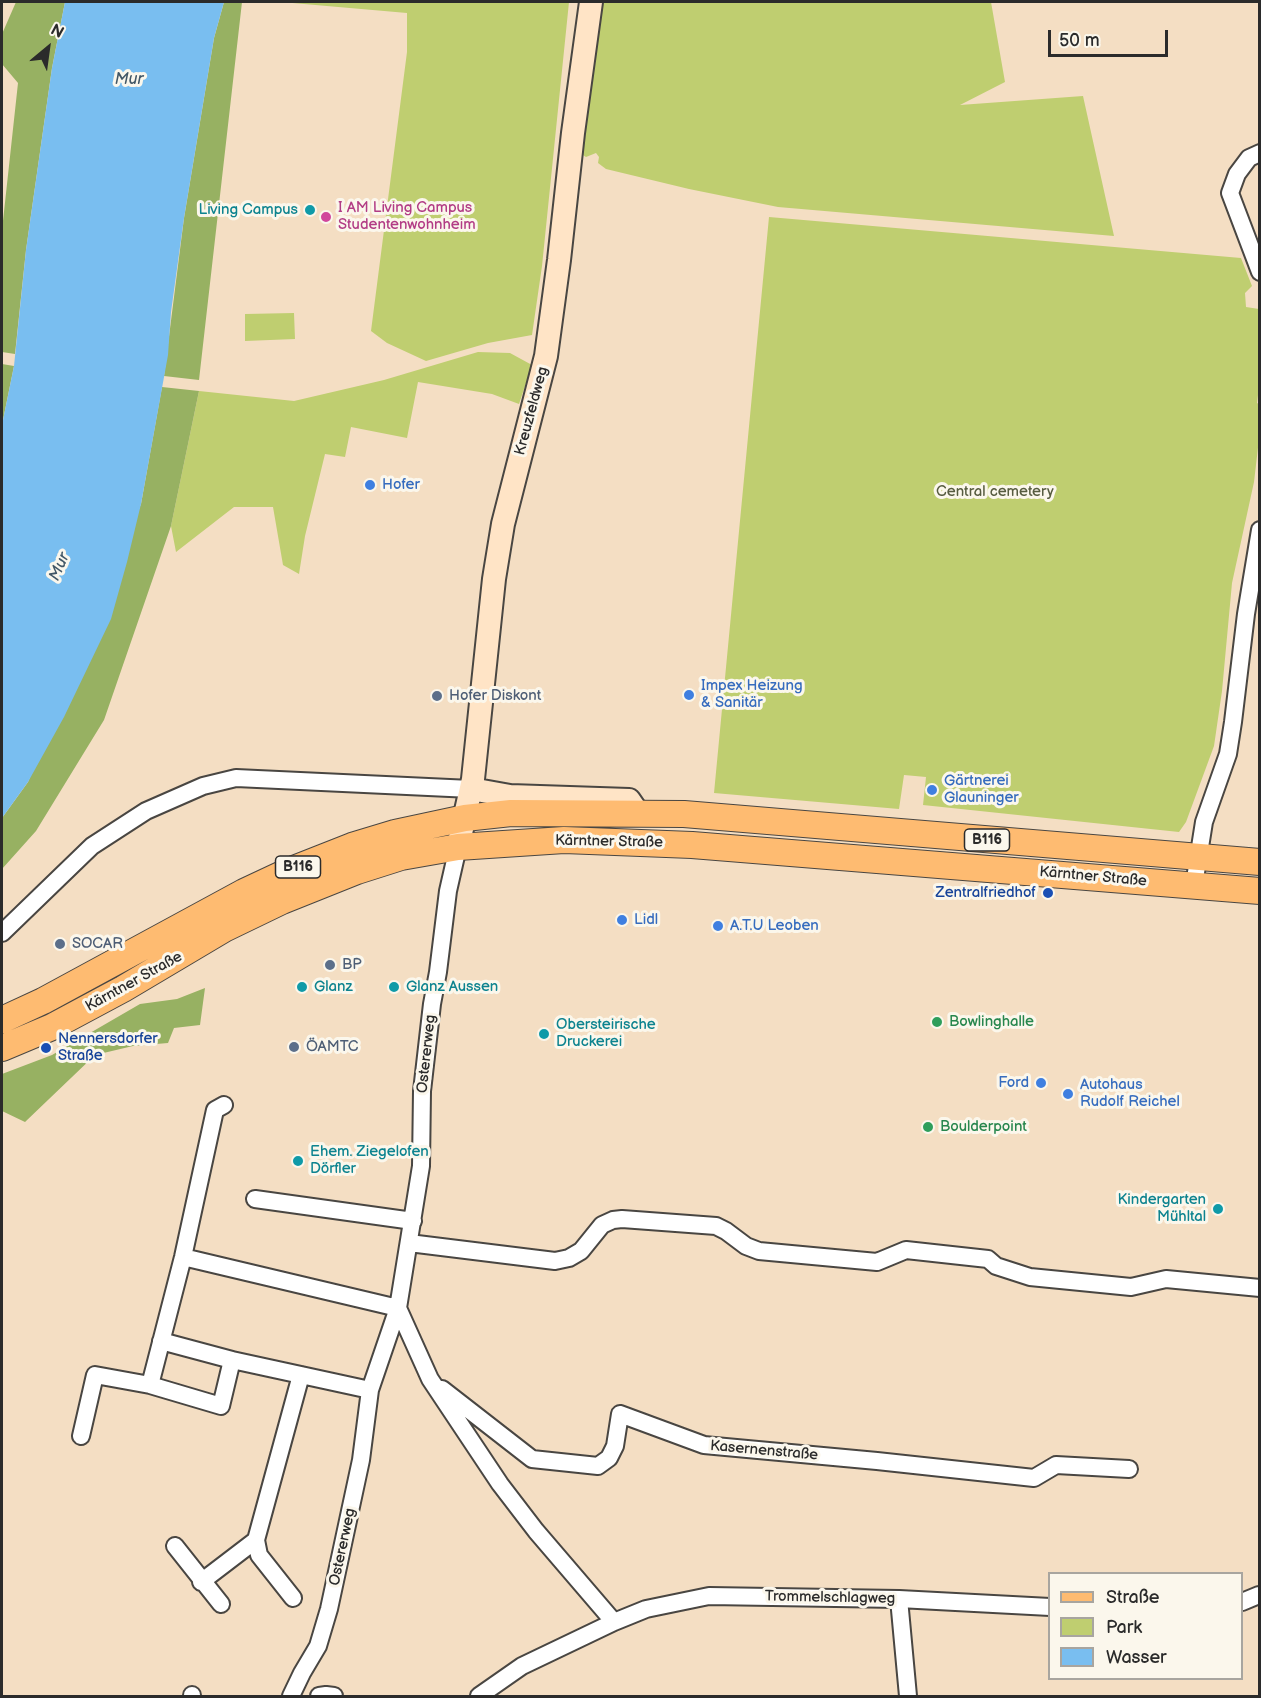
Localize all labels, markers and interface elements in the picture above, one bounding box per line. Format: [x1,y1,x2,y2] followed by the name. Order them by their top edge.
[18,18,78,78] north arrow
[1051,18,1171,56] scale bar
[47,21,67,43] text: N
[1059,30,1100,51] text: 50 m
[115,70,143,90] water label: Mur
[338,199,476,234] place label: I AM Living Campus Studentenwohnheim
[199,201,298,219] place label: Living Campus
[303,203,317,217] marker: Living Campus
[319,210,333,224] marker: I AM Living Campus Studentenwohnheim
[512,365,552,457] street label: Kreuzfeldweg
[382,476,420,494] place label: Hofer
[363,478,377,492] marker: Hofer
[936,483,1054,501] park label: Central cemetery
[46,550,74,584] water label: Mur
[701,677,803,712] place label: Impex Heizung & Sanitär
[449,687,541,705] place label: Hofer Diskont
[682,688,696,702] marker: Impex Heizung & Sanitär
[430,689,444,703] marker: Hofer Diskont
[944,772,1019,807] place label: Gärtnerei Glauninger
[925,783,939,797] marker: Gärtnerei Glauninger
[964,829,1010,851] road number: B116
[555,832,663,852] street label: Kärntner Straße
[276,856,320,878] road number: B116
[1038,863,1148,891] street label: Kärntner Straße
[935,884,1036,902] place label: Zentralfriedhof
[1041,886,1055,900] marker: Zentralfriedhof
[634,911,658,929] place label: Lidl
[615,913,629,927] marker: Lidl
[730,917,819,935] place label: A.T.U Leoben
[711,919,725,933] marker: A.T.U Leoben
[72,935,123,953] place label: SOCAR
[53,937,67,951] marker: SOCAR
[82,948,186,1016] street label: Kärntner Straße
[342,956,362,974] place label: BP
[323,958,337,972] marker: BP
[314,978,353,996] place label: Glanz
[406,978,498,996] place label: Glanz Aussen
[295,980,309,994] marker: Glanz
[387,980,401,994] marker: Glanz Aussen
[949,1013,1034,1031] place label: Bowlinghalle
[414,1014,440,1094] street label: Ostererweg
[930,1015,944,1029] marker: Bowlinghalle
[556,1016,656,1051] place label: Obersteirische Druckerei
[537,1027,551,1041] marker: Obersteirische Druckerei
[58,1030,158,1065] place label: Nennersdorfer Straße
[306,1038,358,1056] place label: ÖAMTC
[287,1040,301,1054] marker: ÖAMTC
[39,1041,53,1055] marker: Nennersdorfer Straße
[998,1074,1029,1092] place label: Ford
[1034,1076,1048,1090] marker: Ford
[1080,1076,1180,1111] place label: Autohaus Rudolf Reichel
[1061,1087,1075,1101] marker: Autohaus Rudolf Reichel
[940,1118,1027,1136] place label: Boulderpoint
[921,1120,935,1134] marker: Boulderpoint
[310,1143,429,1178] place label: Ehem. Ziegelofen Dörfler
[291,1154,305,1168] marker: Ehem. Ziegelofen Dörfler
[1117,1191,1206,1226] place label: Kindergarten Mühltal
[1211,1202,1225,1216] marker: Kindergarten Mühltal
[709,1437,819,1465] street label: Kasernenstraße
[326,1507,360,1587] street label: Ostererweg
[1048,1572,1243,1680] legend
[1106,1587,1159,1608] text: Straße
[765,1588,895,1608] street label: Trommelschlagweg
[1106,1617,1142,1638] text: Park
[1106,1647,1167,1668] text: Wasser

